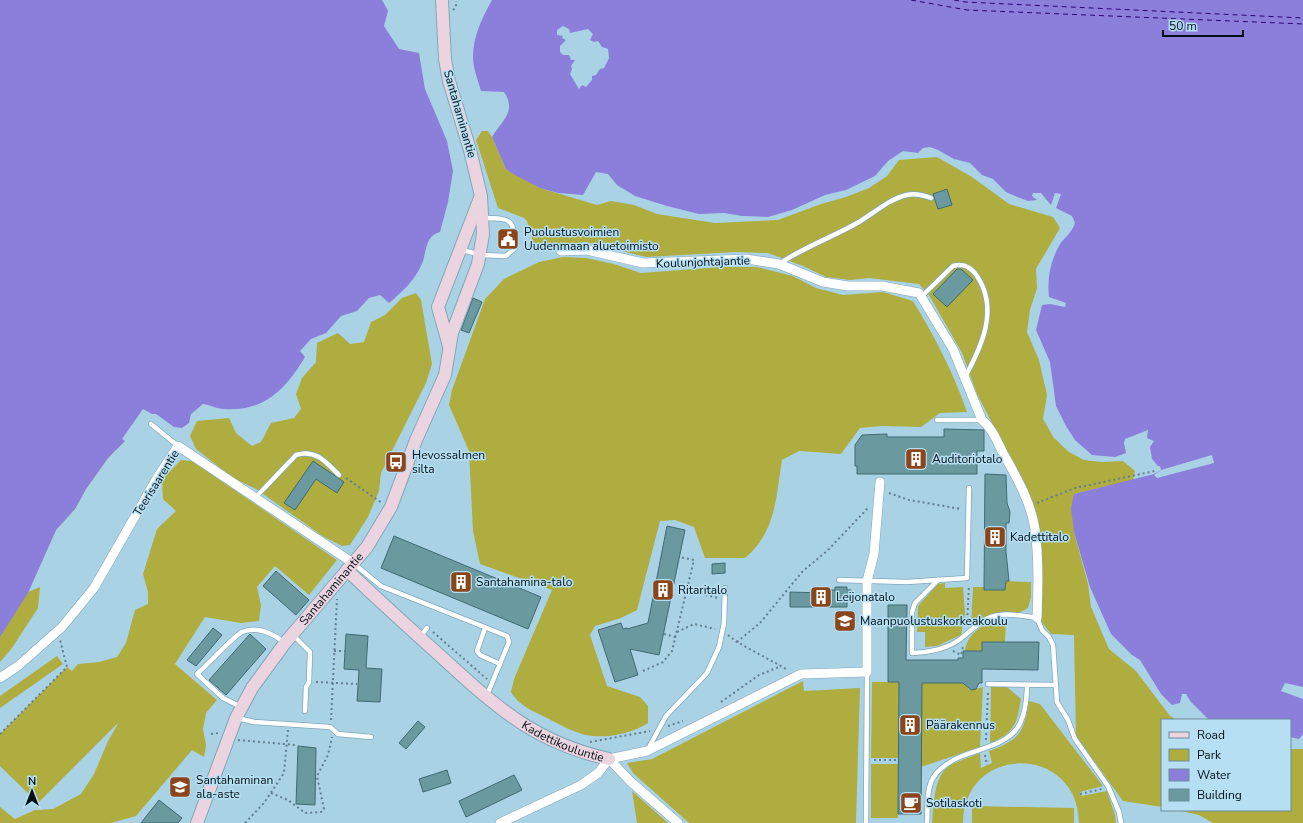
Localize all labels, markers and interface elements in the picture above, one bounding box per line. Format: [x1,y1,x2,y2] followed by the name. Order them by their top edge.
[1163,12,1243,38] scale bar
[1169,18,1197,34] text: 50 m
[440,68,480,160] street label: Santahaminantie
[524,224,659,254] place label: Puolustusvoimien Uudenmaan aluetoimisto
[495,226,521,252] public building icon: Puolustusvoimien Uudenmaan aluetoimisto
[656,252,750,272] street label: Koulunjohtajantie
[903,446,929,472] building icon: Auditoriotalo
[129,447,183,519] street label: Teerisaarentie
[412,447,485,477] place label: Hevossalmen silta
[383,449,409,475] bus stop icon: Hevossalmen silta
[932,451,1003,467] place label: Auditoriotalo
[982,524,1008,550] building icon: Kadettitalo
[1010,529,1069,545] place label: Kadettitalo
[296,549,367,629] street label: Santahaminantie
[448,569,474,595] building icon: Santahamina-talo
[476,574,573,590] place label: Santahamina-talo
[650,577,676,603] building icon: Ritaritalo
[678,582,728,598] place label: Ritaritalo
[808,584,834,610] building icon: Leijonatalo
[836,589,895,605] place label: Leijonatalo
[832,608,858,634] school or university icon: Maanpuolustuskorkeakoulu
[860,613,1008,629] place label: Maanpuolustuskorkeakoulu
[897,712,923,738] building icon: Päärakennus
[519,717,606,766] street label: Kadettikouluntie
[926,717,995,733] place label: Päärakennus
[1161,719,1291,811] legend
[1197,727,1225,743] text: Road
[1197,747,1222,763] text: Park
[1197,767,1231,783] text: Water
[12,771,52,811] north arrow
[196,772,273,802] place label: Santahaminan ala-aste
[28,774,36,789] text: N
[167,774,193,800] school or university icon: Santahaminan ala-aste
[1197,787,1242,803] text: Building
[898,790,924,816] cafe icon: Sotilaskoti
[926,795,982,811] place label: Sotilaskoti

